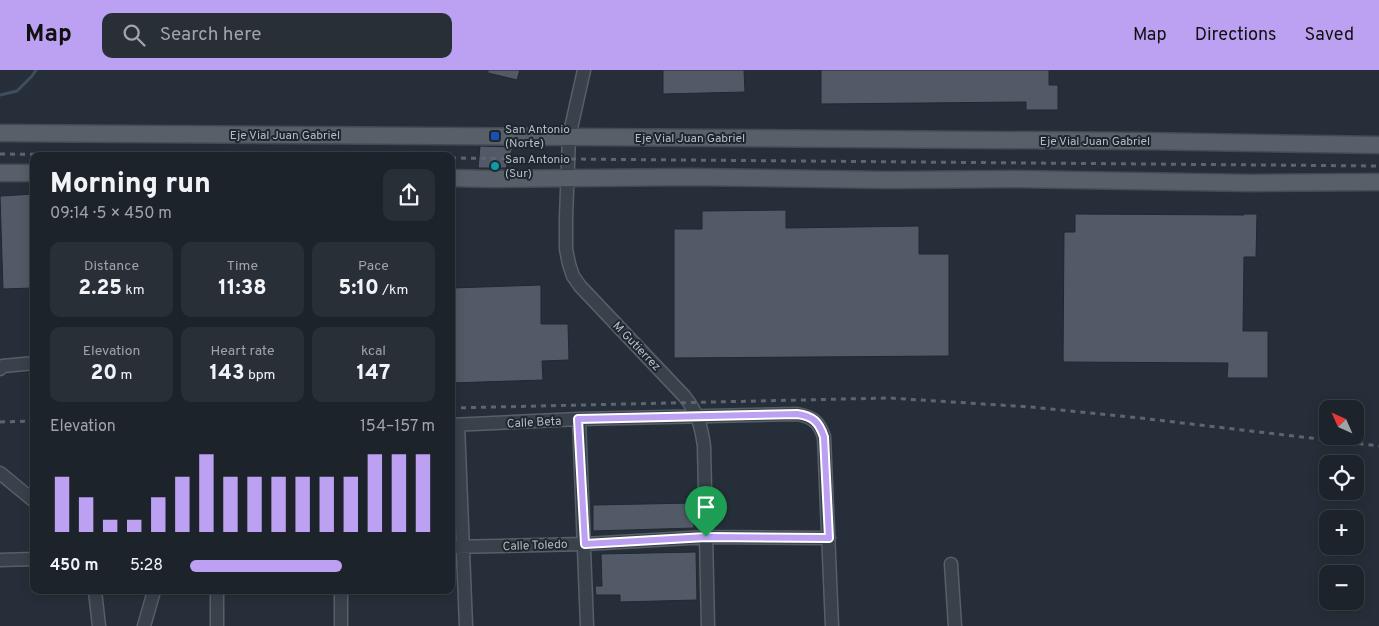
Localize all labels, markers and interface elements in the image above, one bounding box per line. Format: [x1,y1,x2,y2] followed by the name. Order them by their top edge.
[102,13,452,58] search box
[25,20,72,50] text: Map
[120,21,148,49] icon: search
[160,23,261,47] text: Search here
[1133,24,1167,47] text: Map
[1195,24,1277,47] text: Directions
[1305,24,1354,47] text: Saved
[505,122,570,152] place label: San Antonio (Norte)
[230,128,340,144] street label: Eje Vial Juan Gabriel
[489,130,501,142] marker: San Antonio (Norte)
[635,131,745,147] street label: Eje Vial Juan Gabriel
[1040,134,1150,150] street label: Eje Vial Juan Gabriel
[505,152,570,182] place label: San Antonio (Sur)
[489,160,501,172] marker: San Antonio (Sur)
[50,167,211,203] text: Morning run
[383,169,435,221] button: share
[50,204,172,224] text: 09:14 · 5 × 450 m
[84,258,139,275] text: Distance
[227,258,258,275] text: Time
[358,258,389,275] text: Pace
[78,275,122,302] text: 2.25
[218,275,267,302] text: 11:38
[339,275,379,302] text: 5:10
[122,282,145,299] text: km
[379,282,408,299] text: /km
[609,319,664,375] street label: M Gutierrez
[83,343,140,360] text: Elevation
[210,343,275,360] text: Heart rate
[361,343,386,360] text: kcal
[91,360,117,387] text: 20
[210,360,245,387] text: 143
[357,360,390,387] text: 147
[117,367,132,384] text: m
[245,367,275,384] text: bpm
[1319,400,1364,445] north arrow
[1319,400,1364,610] map controls
[506,414,562,432] street label: Calle Beta
[50,417,116,437] text: Elevation
[360,417,435,437] text: 154–157 m
[1319,455,1364,500] button: locate
[685,486,727,537] pin
[692,493,720,521] icon: arrive
[1319,510,1364,555] button: +
[502,537,568,555] street label: Calle Toledo
[50,556,99,576] text: 450 m
[130,556,163,576] text: 5:28
[1319,565,1364,610] button: −

